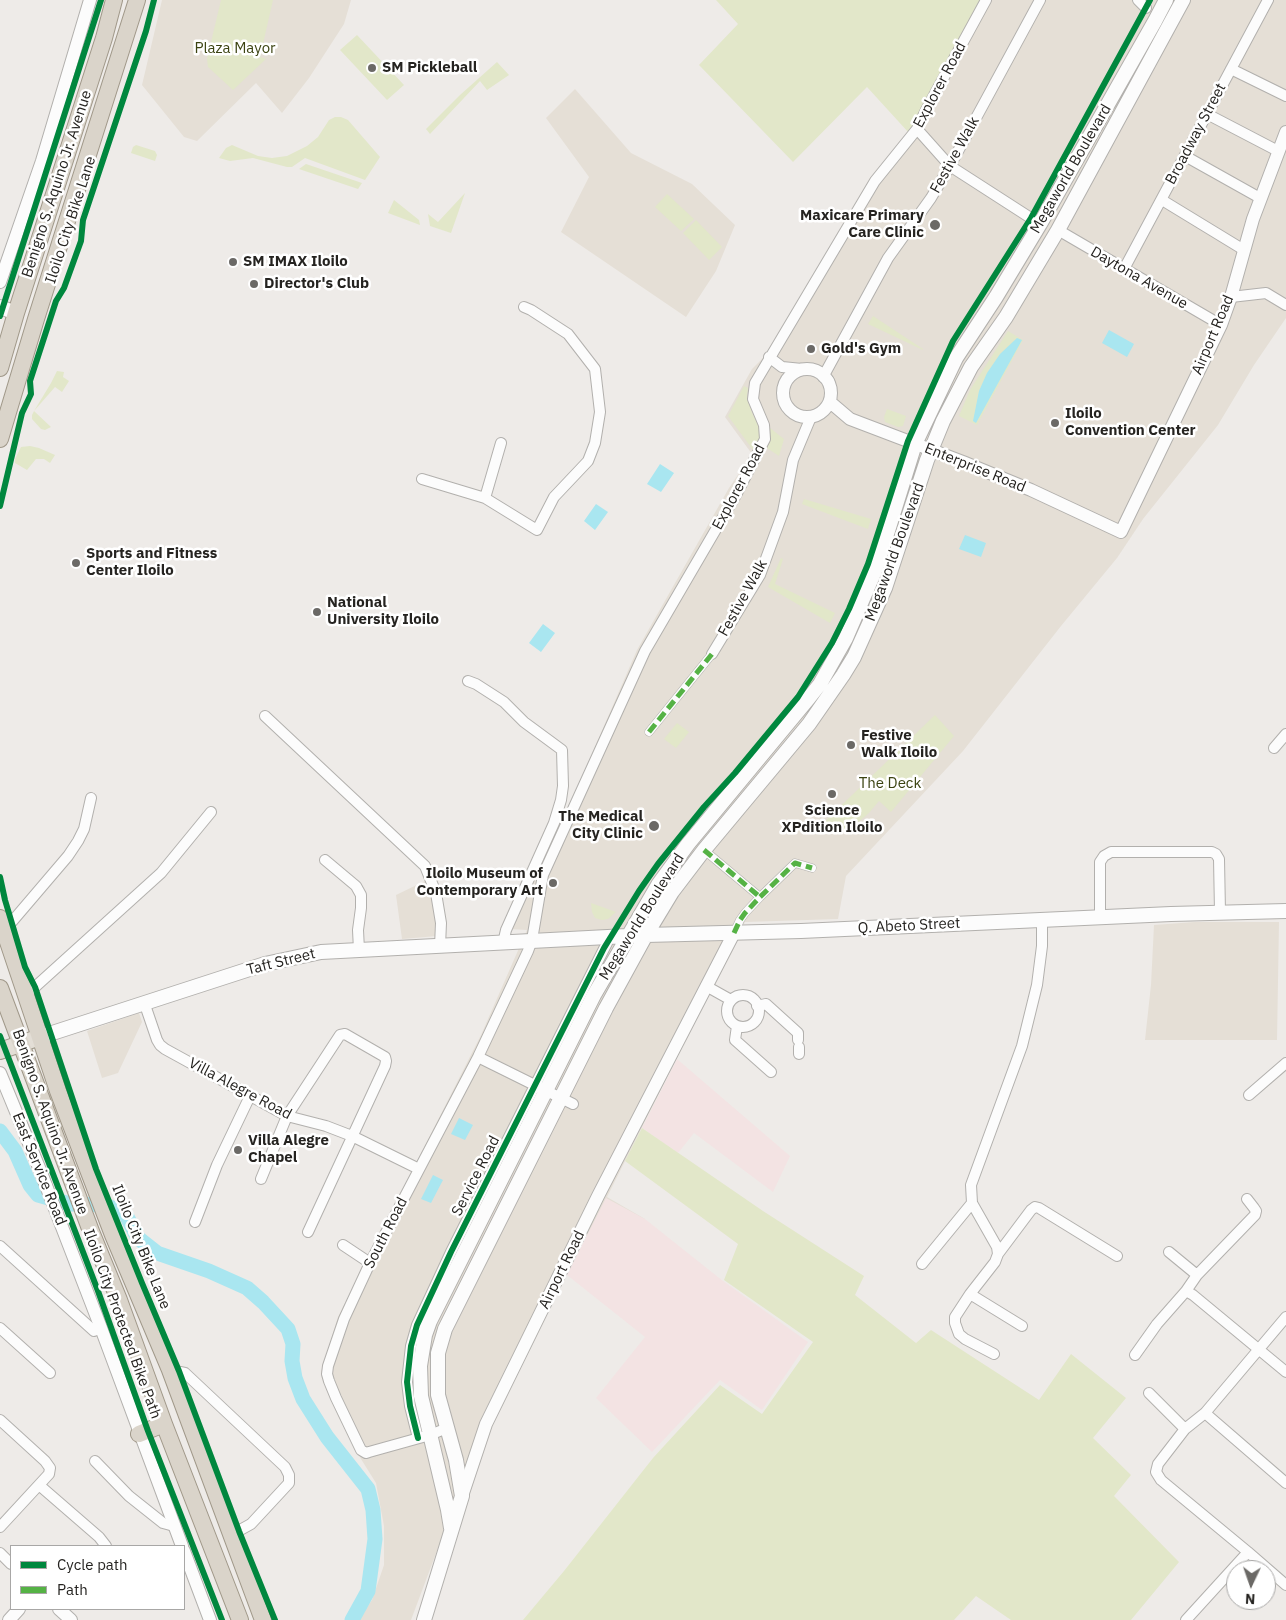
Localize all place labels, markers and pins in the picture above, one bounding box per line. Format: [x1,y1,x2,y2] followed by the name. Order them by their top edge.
[382,59,477,77] place label: SM Pickleball
[366,62,378,74] marker: SM Pickleball
[800,207,924,242] place label: Maxicare Primary Care Clinic
[928,218,942,232] marker: Maxicare Primary Care Clinic
[243,253,348,271] place label: SM IMAX Iloilo
[227,256,239,268] marker: SM IMAX Iloilo
[264,275,369,293] place label: Director's Club
[248,278,260,290] marker: Director's Club
[821,340,901,358] place label: Gold's Gym
[805,343,817,355] marker: Gold's Gym
[1065,405,1196,440] place label: Iloilo Convention Center
[1049,417,1061,429] marker: Iloilo Convention Center
[86,545,217,580] place label: Sports and Fitness Center Iloilo
[70,557,82,569] marker: Sports and Fitness Center Iloilo
[327,594,439,629] place label: National University Iloilo
[311,606,323,618] marker: National University Iloilo
[861,727,937,762] place label: Festive Walk Iloilo
[845,739,857,751] marker: Festive Walk Iloilo
[826,788,838,800] marker: Science XPdition Iloilo
[782,802,882,837] place label: Science XPdition Iloilo
[558,808,643,843] place label: The Medical City Clinic
[647,819,661,833] marker: The Medical City Clinic
[416,865,543,900] place label: Iloilo Museum of Contemporary Art
[547,877,559,889] marker: Iloilo Museum of Contemporary Art
[248,1132,329,1167] place label: Villa Alegre Chapel
[232,1144,244,1156] marker: Villa Alegre Chapel

